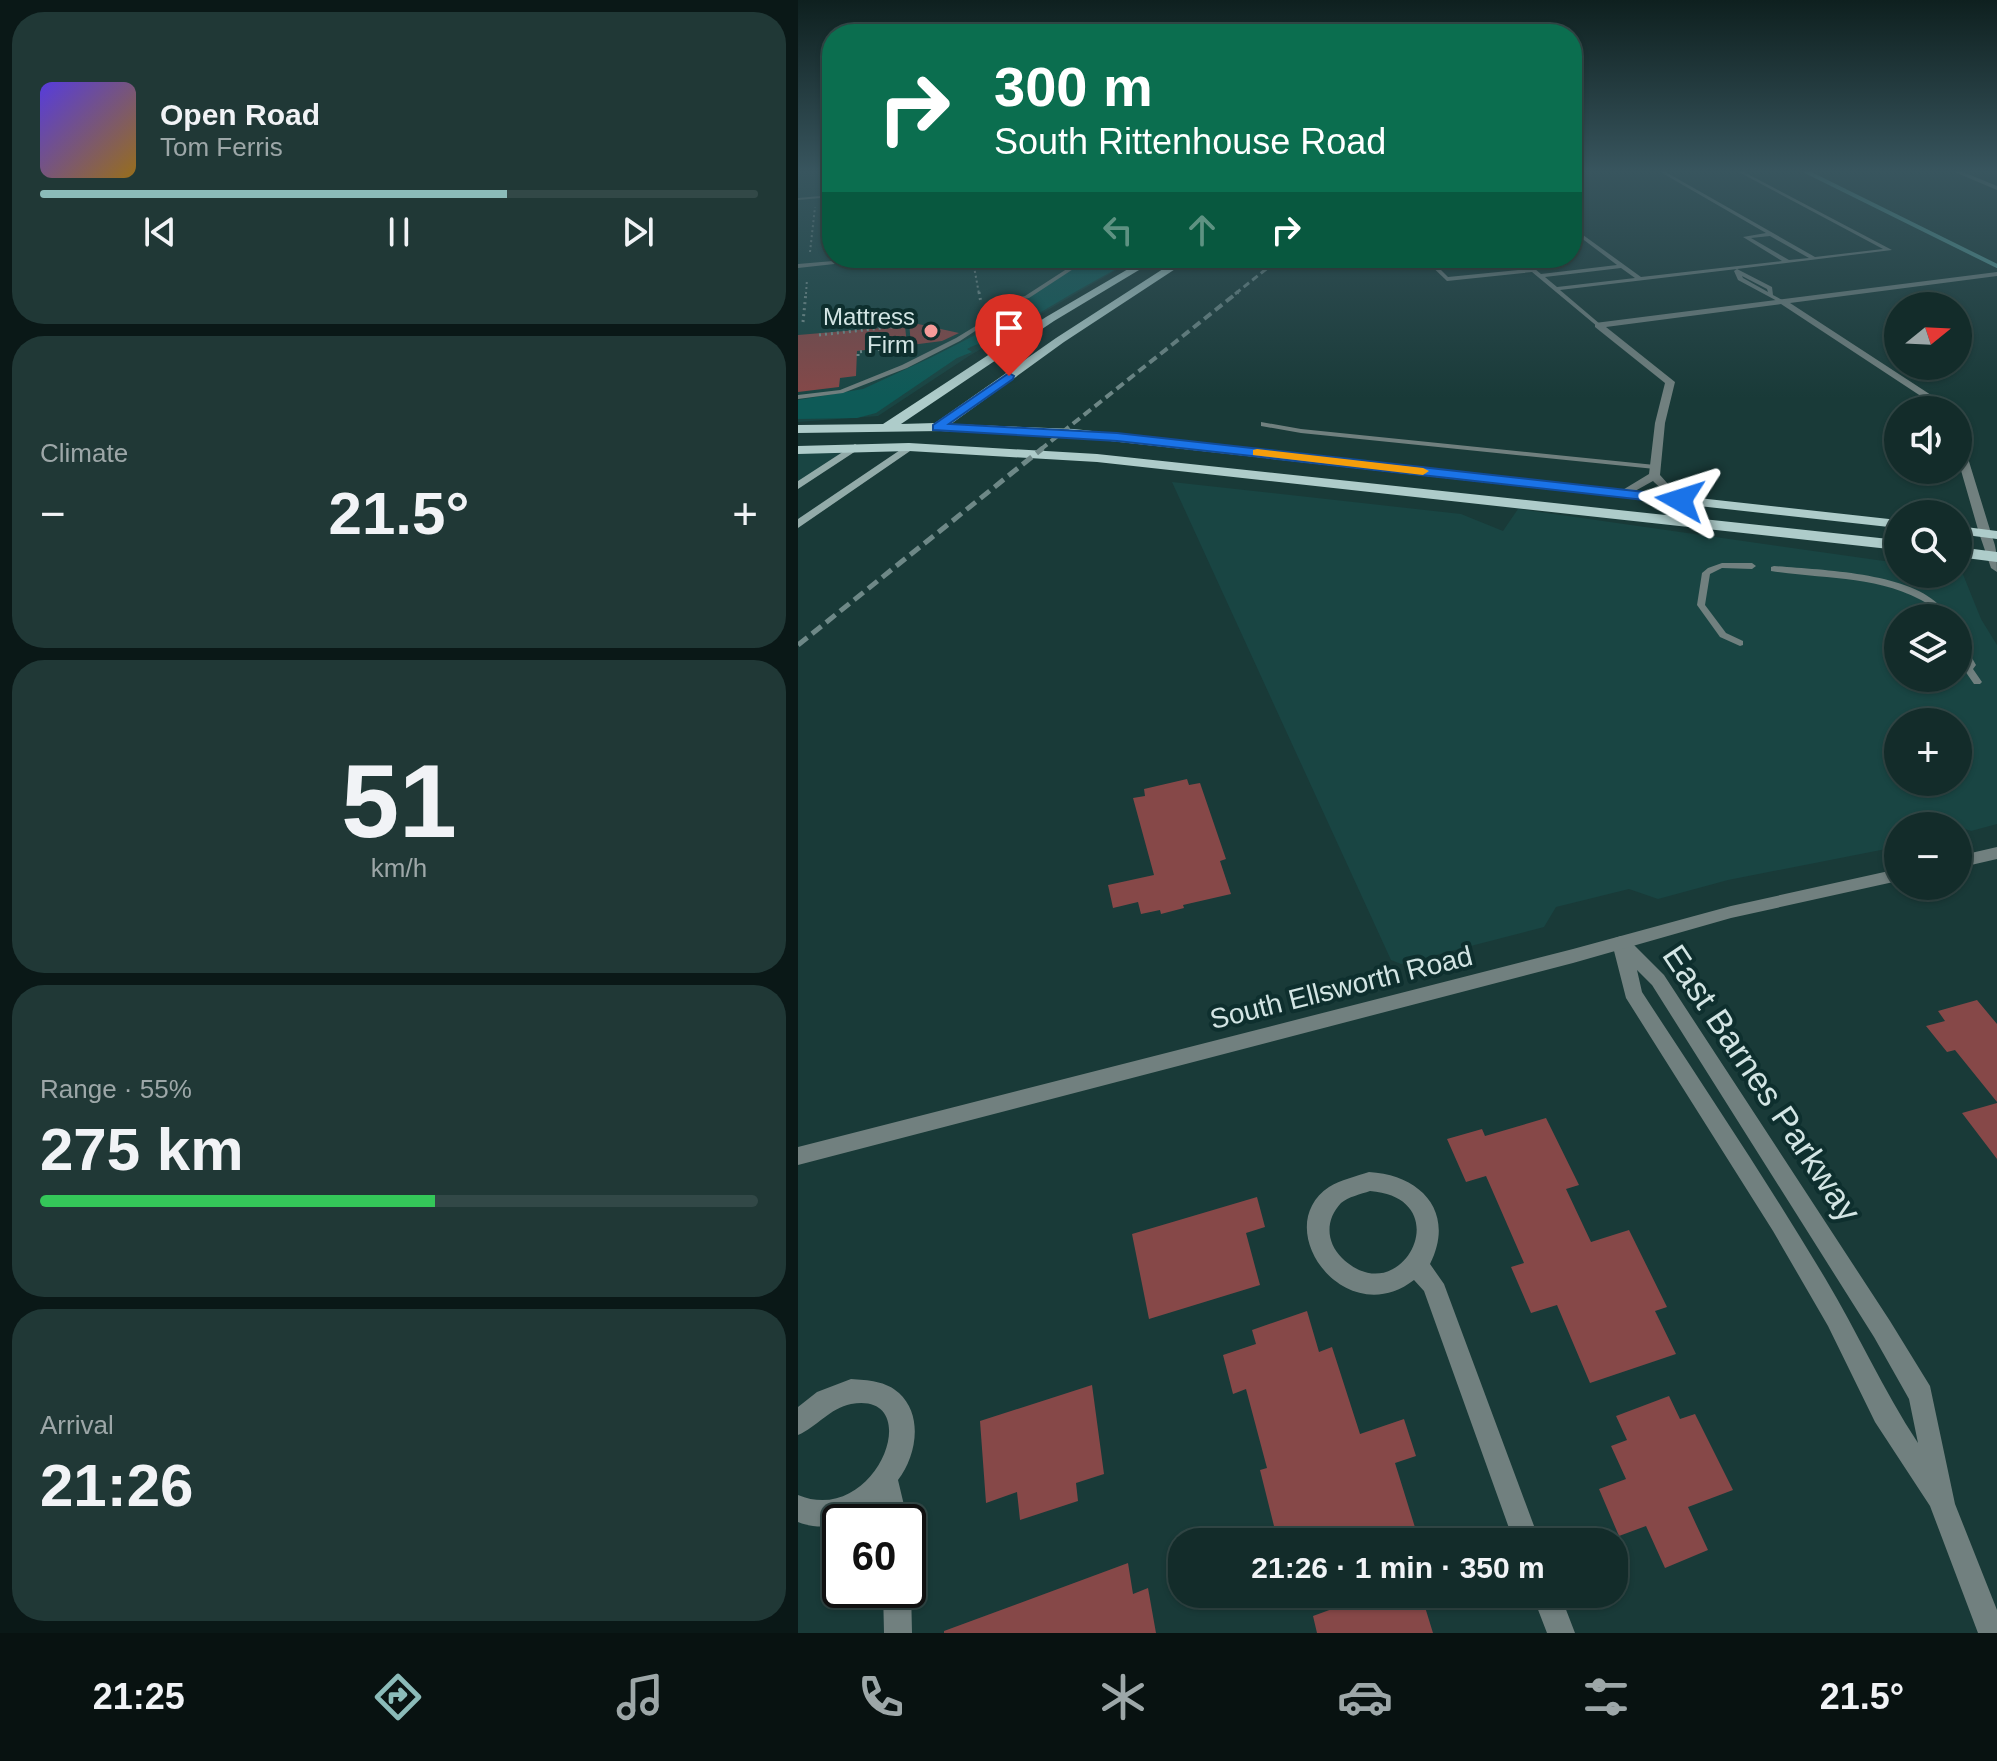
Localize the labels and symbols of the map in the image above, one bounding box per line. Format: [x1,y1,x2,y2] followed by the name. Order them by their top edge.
[1884,292,1972,380] north arrow
[975,294,1043,376] pin
[823,303,915,358] place label: Mattress Firm
[922,322,940,340] marker: Mattress Firm
[1638,458,1722,542] position arrow
[1655,938,1869,1228] street label: East Barnes Parkway
[1207,940,1476,1035] street label: South Ellsworth Road
[822,1504,926,1608] speed limit sign: 60

